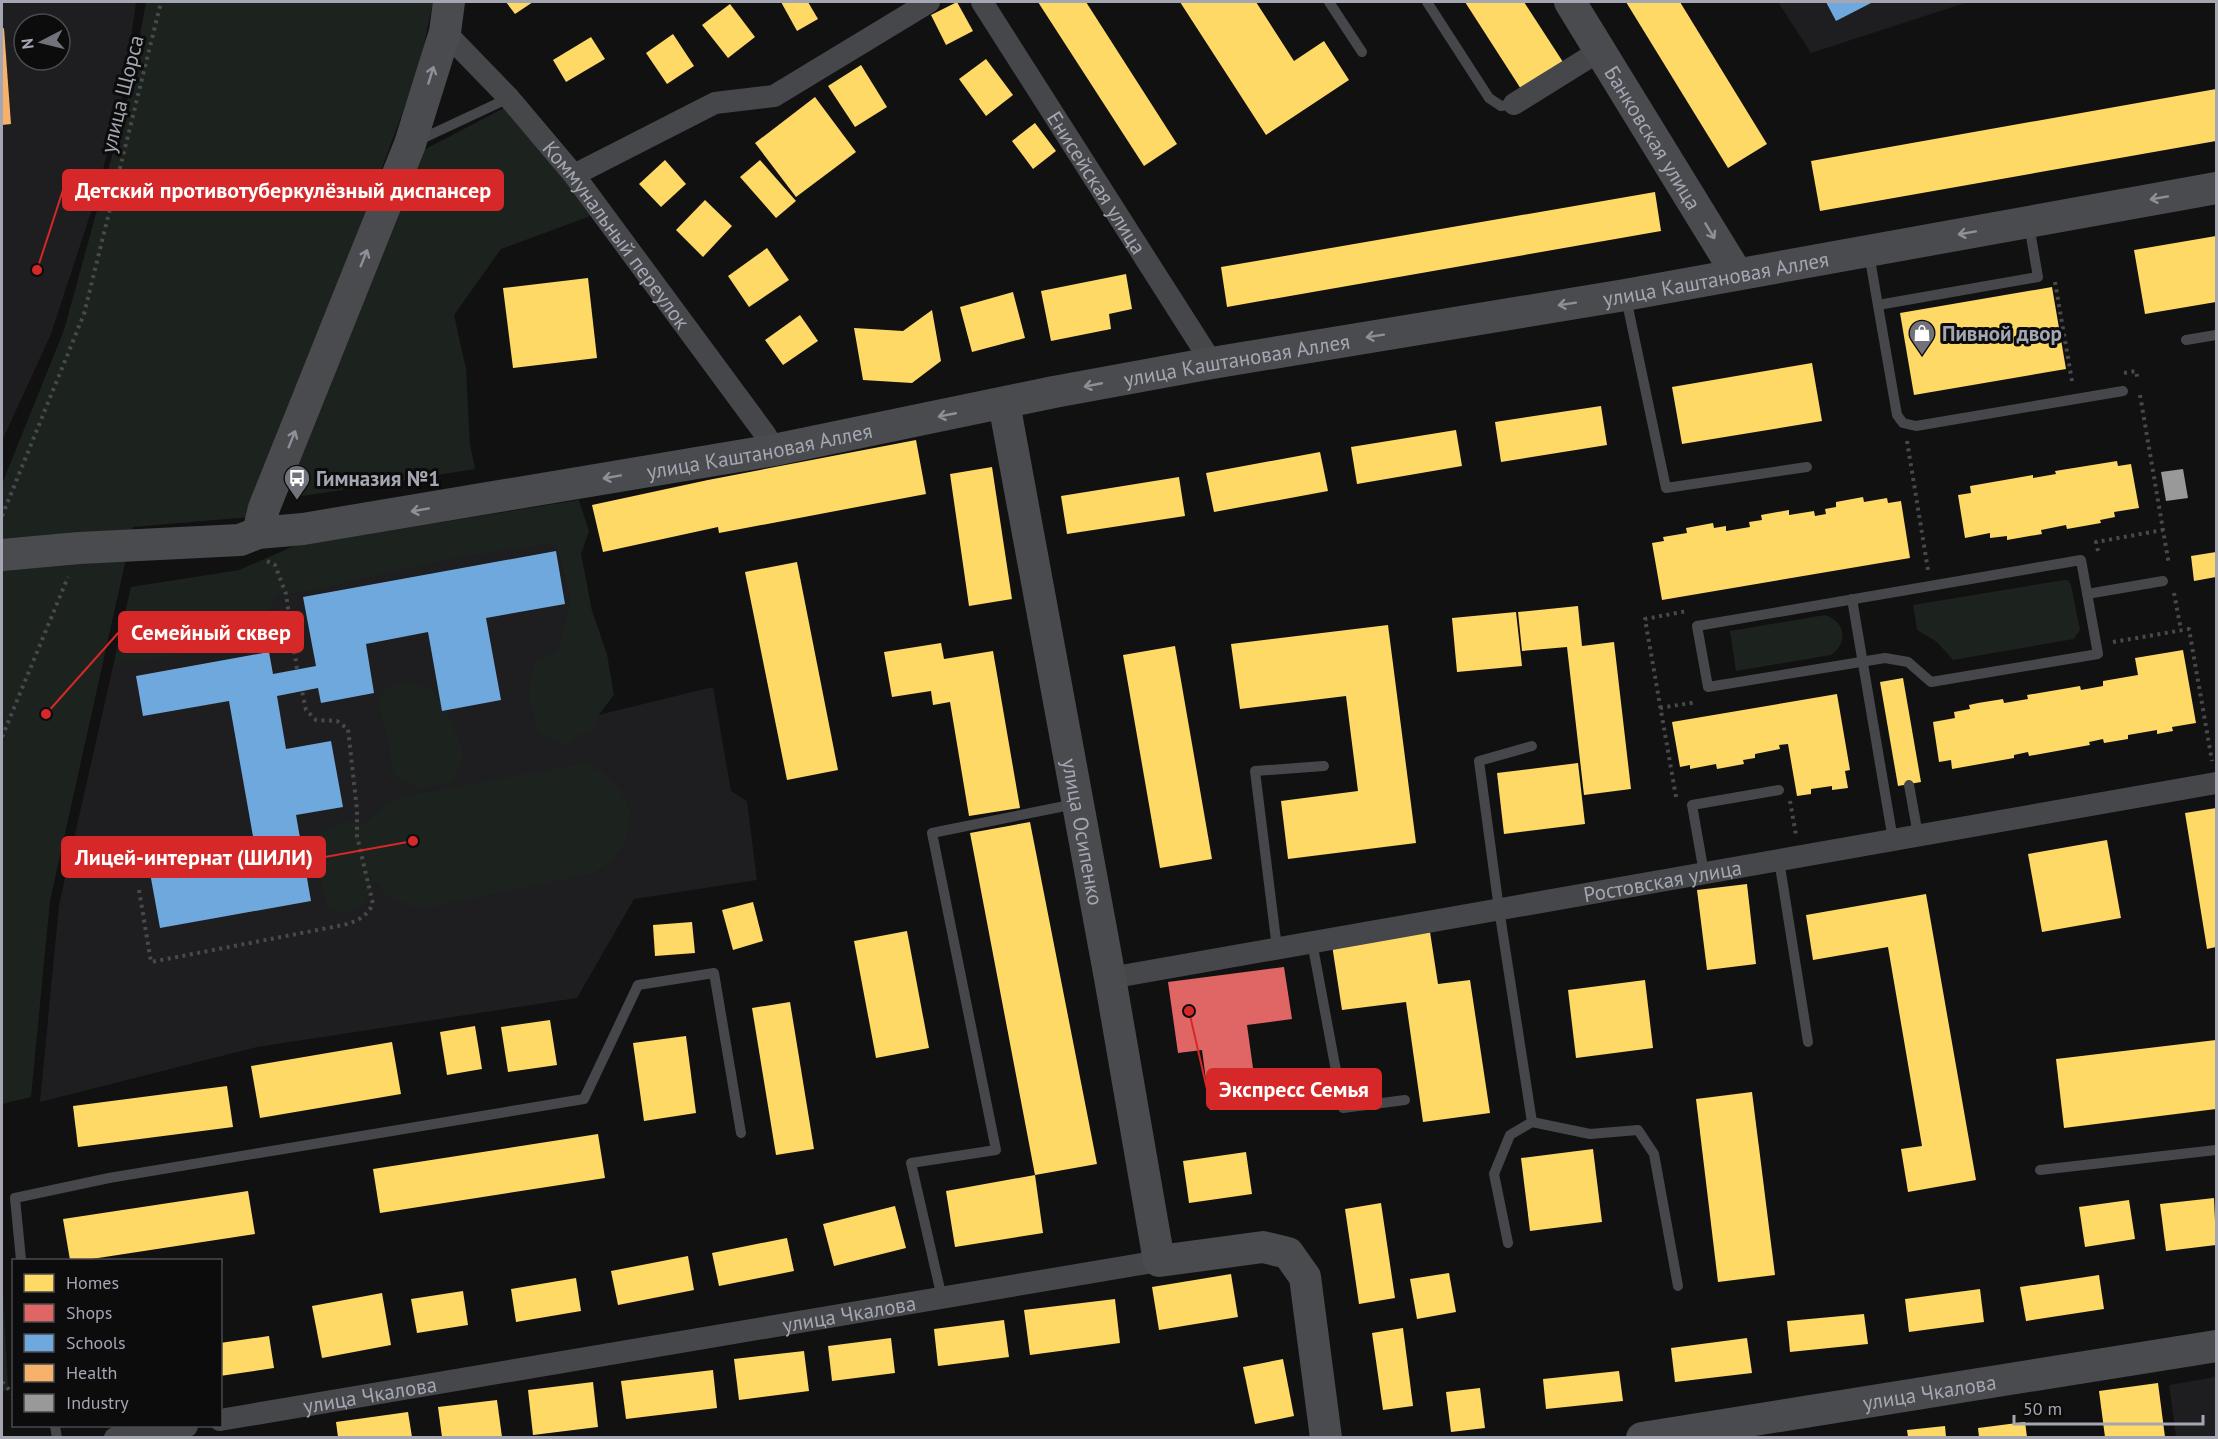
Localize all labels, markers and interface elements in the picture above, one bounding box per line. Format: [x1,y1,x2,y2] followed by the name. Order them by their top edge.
[12,12,72,72] north arrow
[94,32,150,156] street label: улица Щорса
[17,37,38,50] text: N
[1599,61,1708,214] street label: Банковская улица
[426,66,437,85] one-way arrow
[1041,106,1153,259] street label: Енисейская улица
[537,135,696,334] street label: Коммунальный переулок
[63,170,503,210] callout: Детский противотуберкулёзный диспансер
[75,176,491,204] text: Детский противотуберкулёзный диспансер
[2150,193,2169,204] one-way arrow
[1705,222,1717,239] one-way arrow
[1958,228,1977,239] one-way arrow
[1601,245,1831,312] street label: улица Каштановая Аллея
[359,249,370,268] one-way arrow
[1558,299,1578,310] one-way arrow
[1907,318,1937,356] shop icon: Пивной двор
[1942,320,2062,347] place label: Пивной двор
[1121,327,1352,392] street label: улица Каштановая Аллея
[1366,331,1385,342] one-way arrow
[1083,380,1103,391] one-way arrow
[937,410,957,421] one-way arrow
[644,417,875,485] street label: улица Каштановая Аллея
[287,430,298,449] one-way arrow
[282,463,312,501] bus stop icon: Гимназия №1
[316,465,440,492] place label: Гимназия №1
[603,472,623,483] one-way arrow
[411,504,431,515] one-way arrow
[119,612,303,652] callout: Семейный сквер
[131,618,291,646] text: Семейный сквер
[1056,756,1110,907] street label: улица Осипенко
[62,837,325,877] callout: Лицей-интернат (ШИЛИ)
[74,843,313,871] text: Лицей-интернат (ШИЛИ)
[1581,853,1744,908] street label: Ростовская улица
[1207,1069,1381,1109] callout: Экспресс Семья
[1219,1075,1369,1103] text: Экспресс Семья
[12,1259,222,1427] legend
[66,1271,119,1294] text: Homes
[780,1289,918,1338] street label: улица Чкалова
[66,1301,112,1324] text: Shops
[66,1331,126,1354] text: Schools
[66,1361,117,1384] text: Health
[1861,1368,1998,1416] street label: улица Чкалова
[301,1370,439,1419] street label: улица Чкалова
[2014,1388,2203,1426] scale bar
[66,1391,129,1414] text: Industry
[2023,1397,2062,1420] text: 50 m

